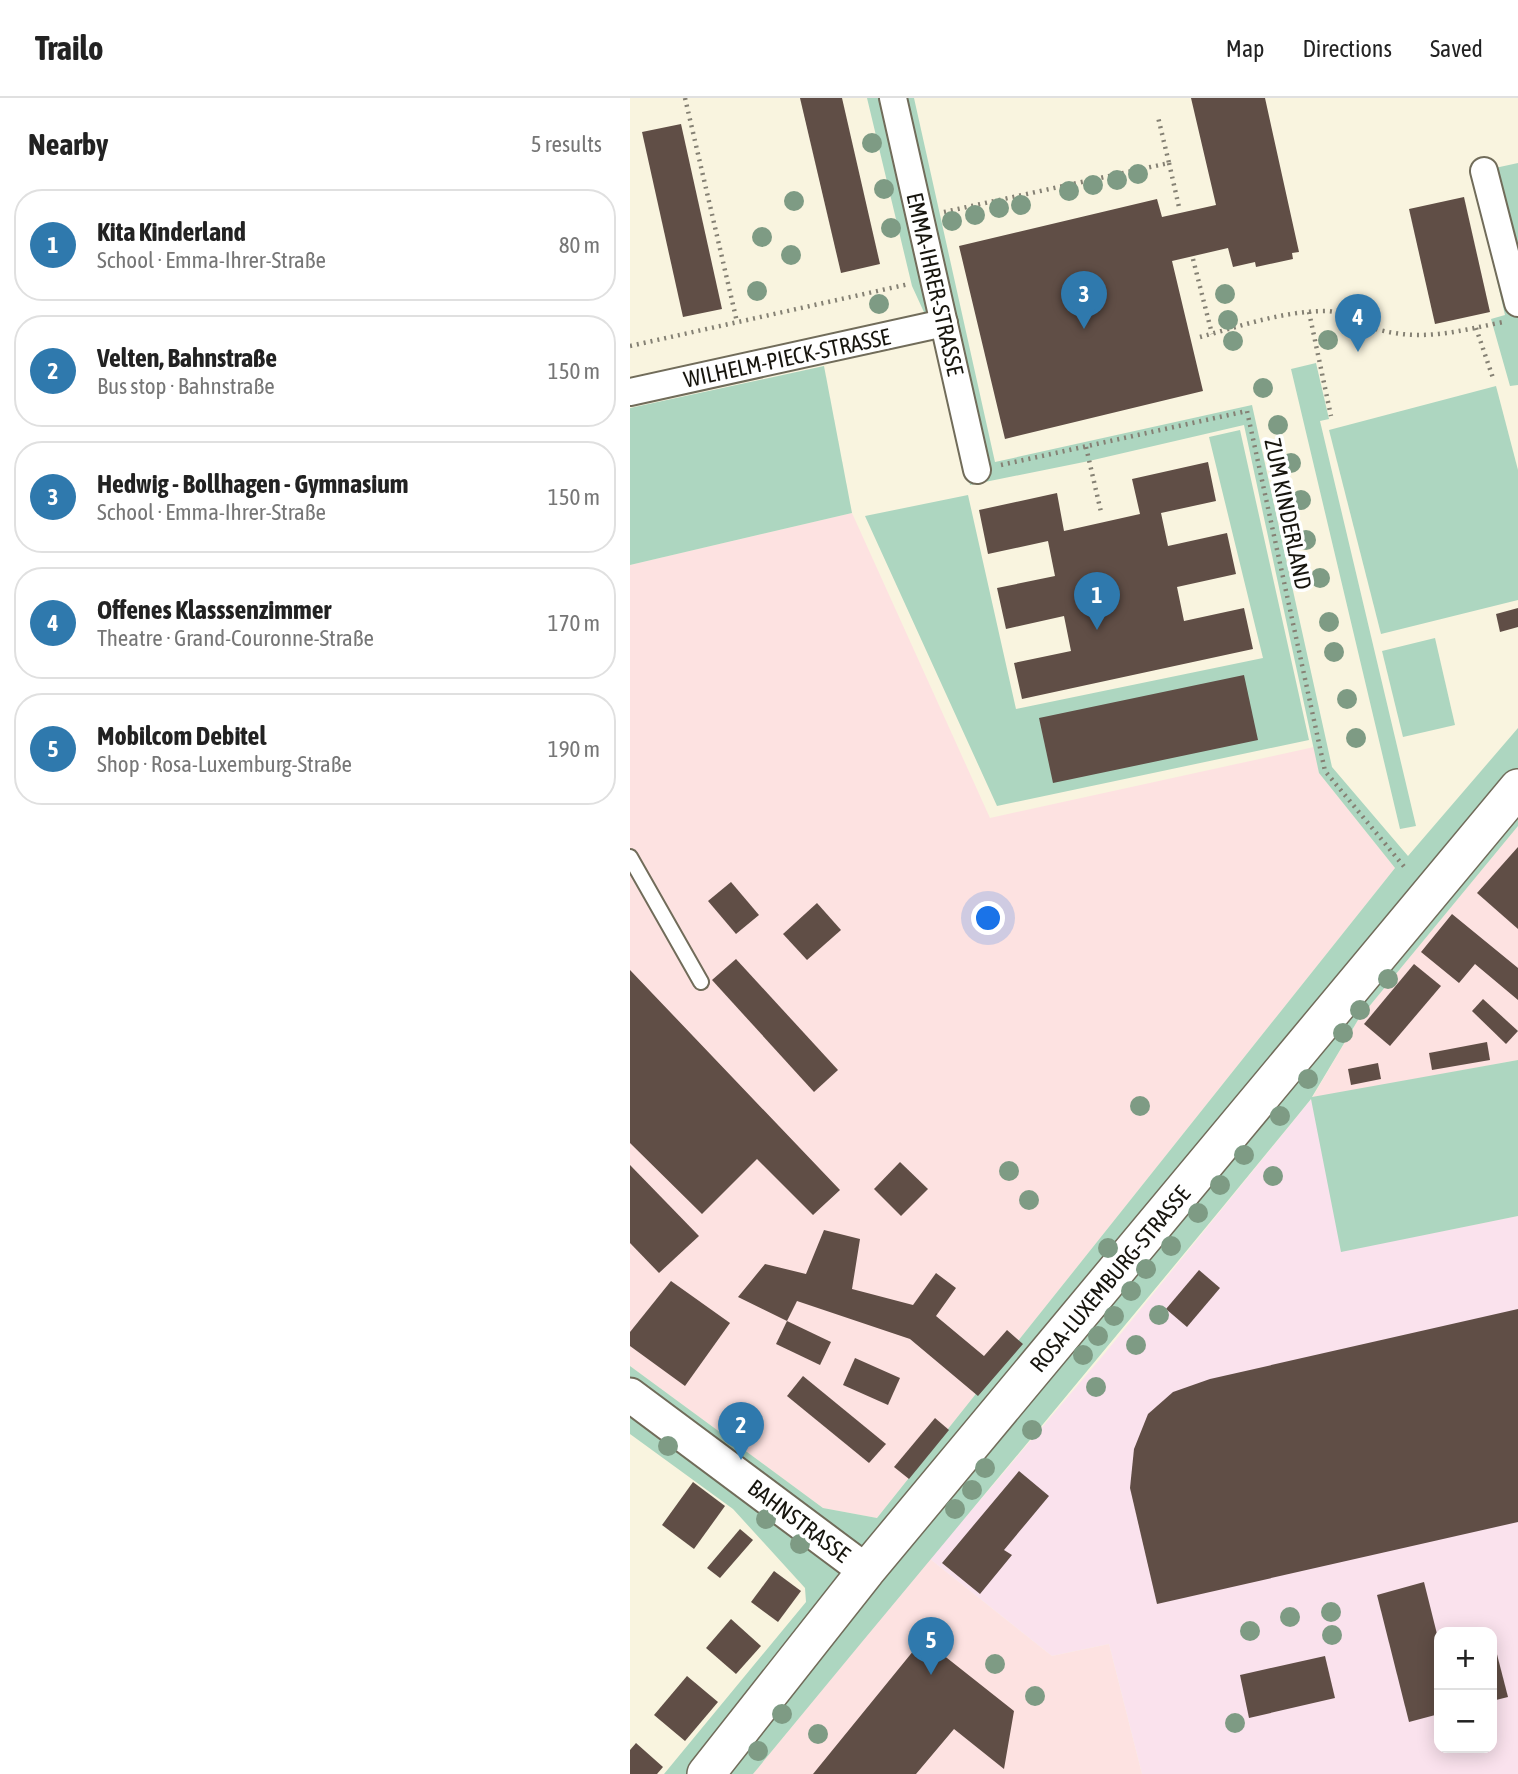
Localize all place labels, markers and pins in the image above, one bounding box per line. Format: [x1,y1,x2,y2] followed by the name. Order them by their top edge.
[1061,271,1107,329] pin: 3
[1335,294,1381,352] pin: 4
[1074,572,1120,630] pin: 1
[718,1402,764,1460] pin: 2
[908,1617,954,1675] pin: 5

